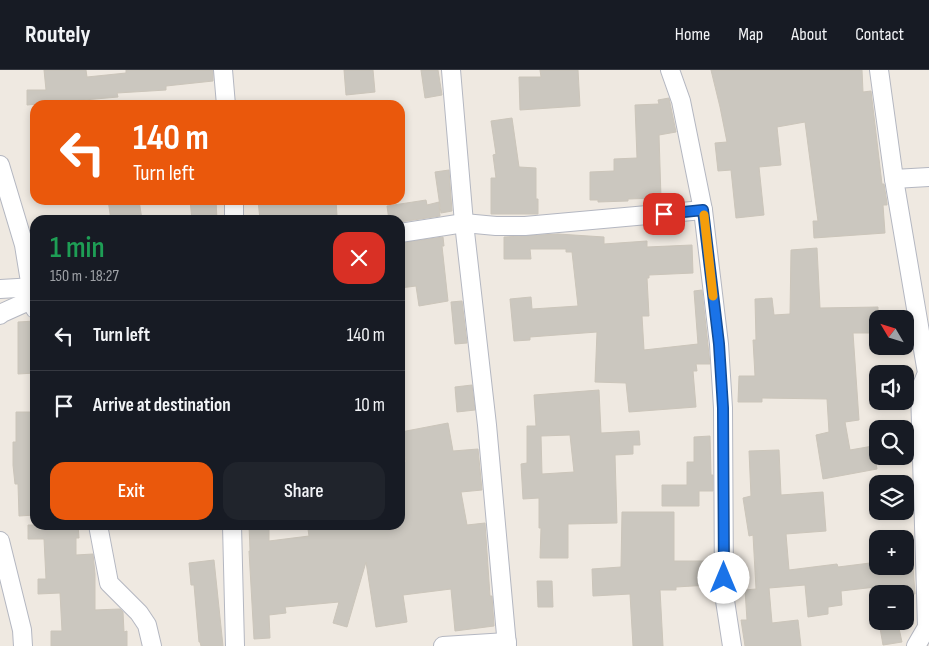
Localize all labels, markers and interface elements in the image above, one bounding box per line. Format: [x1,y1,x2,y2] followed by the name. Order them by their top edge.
[25,20,90,49] text: Routely
[675,24,710,45] text: Home
[738,24,763,45] text: Map
[791,24,827,45] text: About
[855,24,904,45] text: Contact
[133,117,209,160] text: 140 m
[50,120,115,185] icon: left
[133,160,195,187] text: Turn left
[643,193,685,235] pin
[650,200,678,228] icon: arrive
[50,230,105,266] text: 1 min
[333,232,385,284] button: close
[50,267,119,286] text: 150 m · 18:27
[869,310,914,355] north arrow
[869,310,914,630] map controls
[50,322,78,350] icon: left
[93,324,150,347] text: Turn left
[347,324,385,347] text: 140 m
[869,365,914,410] button: sound
[50,392,78,420] icon: arrive
[93,394,231,417] text: Arrive at destination
[355,394,385,417] text: 10 m
[869,420,914,465] button: search
[50,462,213,520] button: Exit
[223,462,385,520] button: Share
[869,475,914,520] button: layers
[869,530,914,575] button: +
[697,551,749,603] position arrow
[869,585,914,630] button: −

